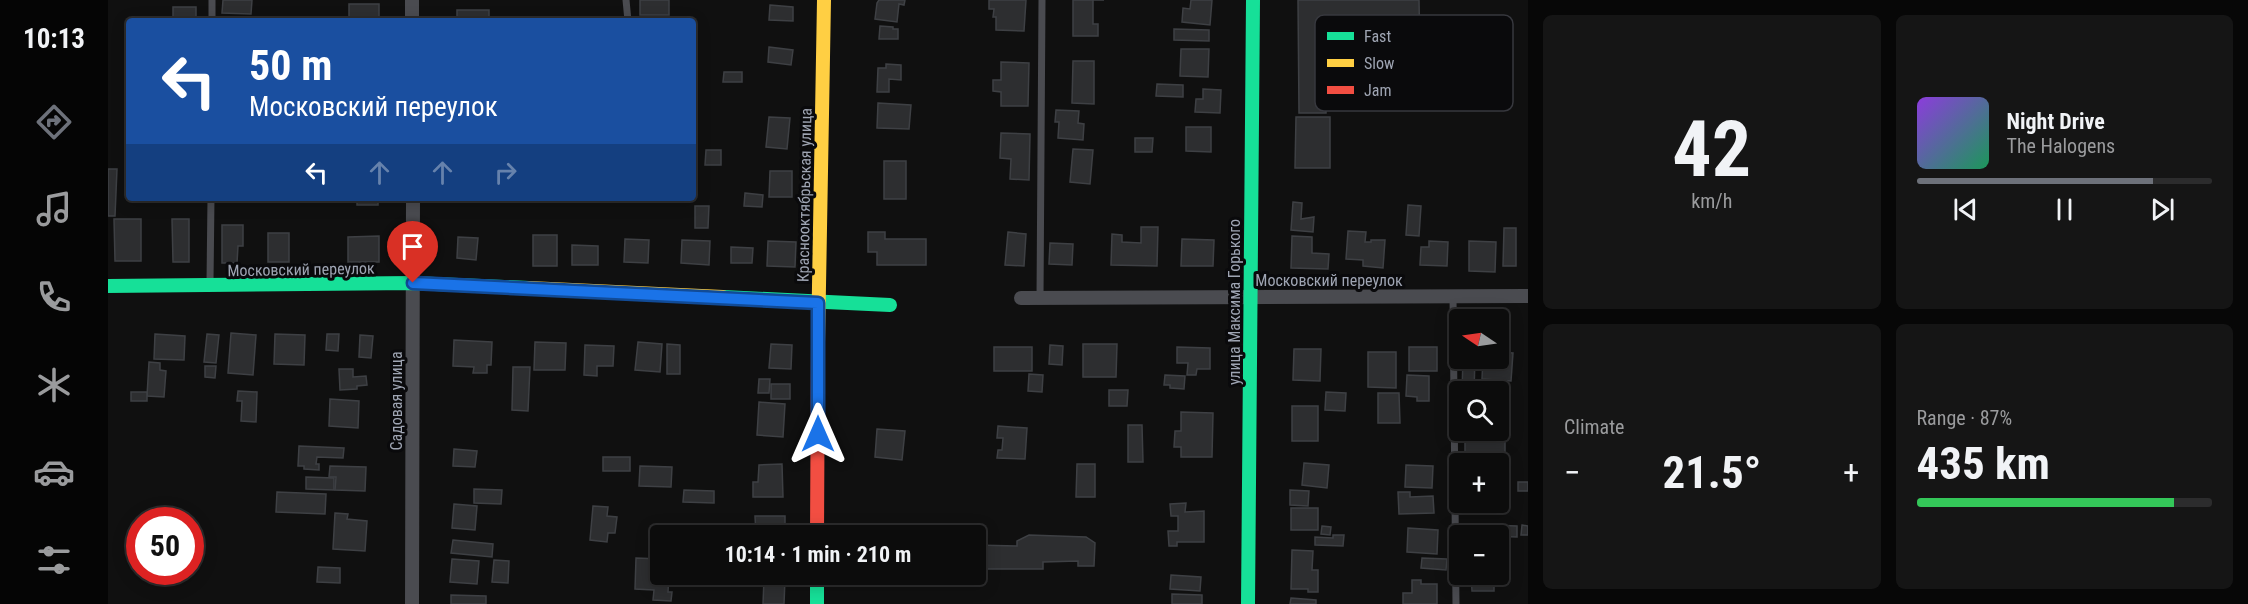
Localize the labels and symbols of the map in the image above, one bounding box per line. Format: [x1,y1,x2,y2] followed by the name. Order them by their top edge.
[1315,15,1513,111] legend
[1364,27,1391,46] text: Fast
[1364,54,1394,73] text: Slow
[1364,81,1391,100] text: Jam
[793,108,816,282] street label: Краснооктябрьская улица
[1225,219,1244,385] street label: улица Максима Горького
[387,221,438,283] pin
[227,259,375,280] street label: Московский переулок
[1255,271,1403,290] street label: Московский переулок
[1449,309,1509,369] north arrow
[387,351,406,451] street label: Садовая улица
[786,402,850,466] position arrow
[126,507,204,585] speed limit sign: 50

